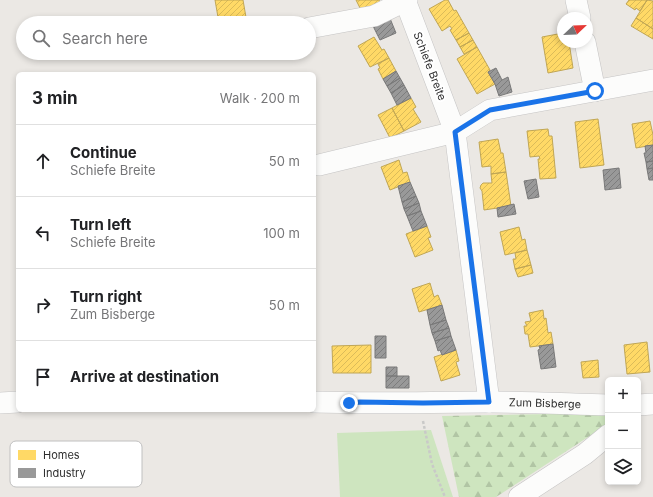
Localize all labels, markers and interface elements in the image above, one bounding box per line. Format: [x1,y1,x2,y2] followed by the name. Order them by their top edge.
[557,12,593,48] north arrow
[16,16,316,60] search box
[30,27,52,49] icon: search
[62,29,148,48] text: Search here
[411,30,449,102] street label: Schiefe Breite
[586,82,604,100] route start
[32,88,78,108] text: 3 min
[220,90,300,106] text: Walk · 200 m
[70,143,137,162] text: Continue
[32,150,54,172] icon: ahead
[269,153,300,169] text: 50 m
[70,162,155,178] text: Schiefe Breite
[70,215,131,234] text: Turn left
[32,222,54,244] icon: left
[263,225,300,241] text: 100 m
[70,234,155,250] text: Schiefe Breite
[70,287,142,306] text: Turn right
[32,294,54,316] icon: right
[269,297,300,313] text: 50 m
[70,306,155,322] text: Zum Bisberge
[32,366,54,388] icon: arrive
[70,367,219,386] text: Arrive at destination
[605,377,641,485] map controls
[605,377,641,413] button: +
[340,394,358,412] route end
[509,395,581,411] street label: Zum Bisberge
[605,413,641,449] button: −
[10,441,142,487] legend
[43,448,80,462] text: Homes
[605,449,641,485] button: layers
[43,466,86,480] text: Industry

